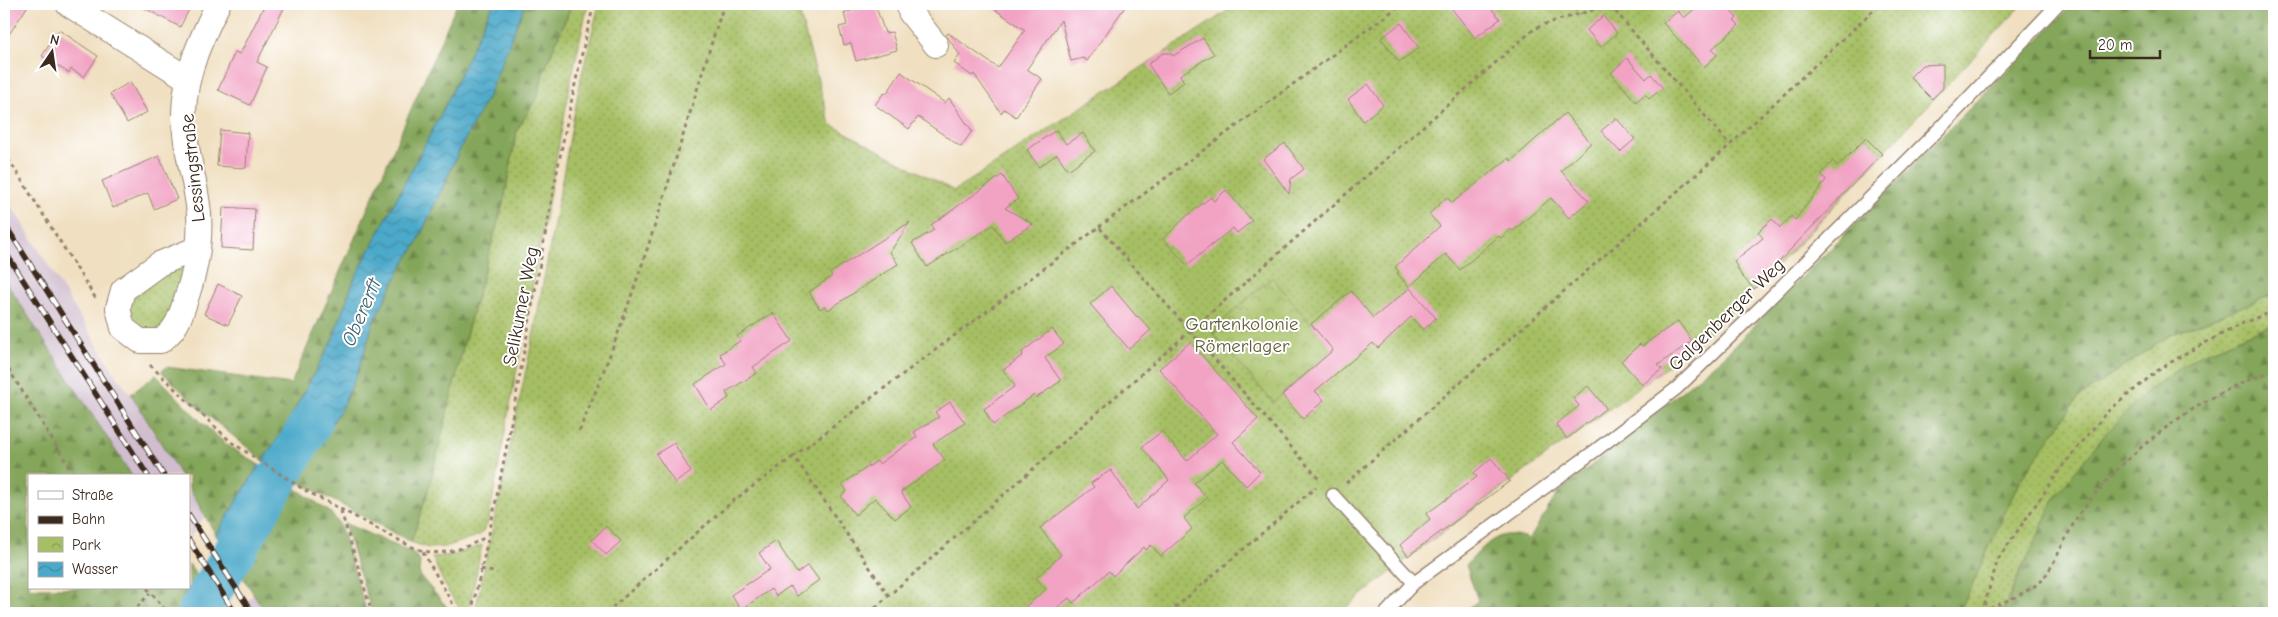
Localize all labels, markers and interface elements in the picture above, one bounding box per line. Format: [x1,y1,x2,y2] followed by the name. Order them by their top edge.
[28,28,78,78] north arrow
[2090,28,2160,60] scale bar
[48,31,61,49] text: N
[2098,36,2132,54] text: 20 m
[176,112,210,223] street label: Lessingstraße
[499,245,543,368] street label: Selikumer Weg
[1664,254,1789,376] street label: Galgenberger Weg
[337,273,387,349] water label: Obererft
[1185,313,1299,357] park label: Gartenkolonie Römerlager
[28,474,190,590] legend
[72,486,114,504] text: Straße
[72,510,105,528] text: Bahn
[72,536,101,554] text: Park
[72,560,118,578] text: Wasser

